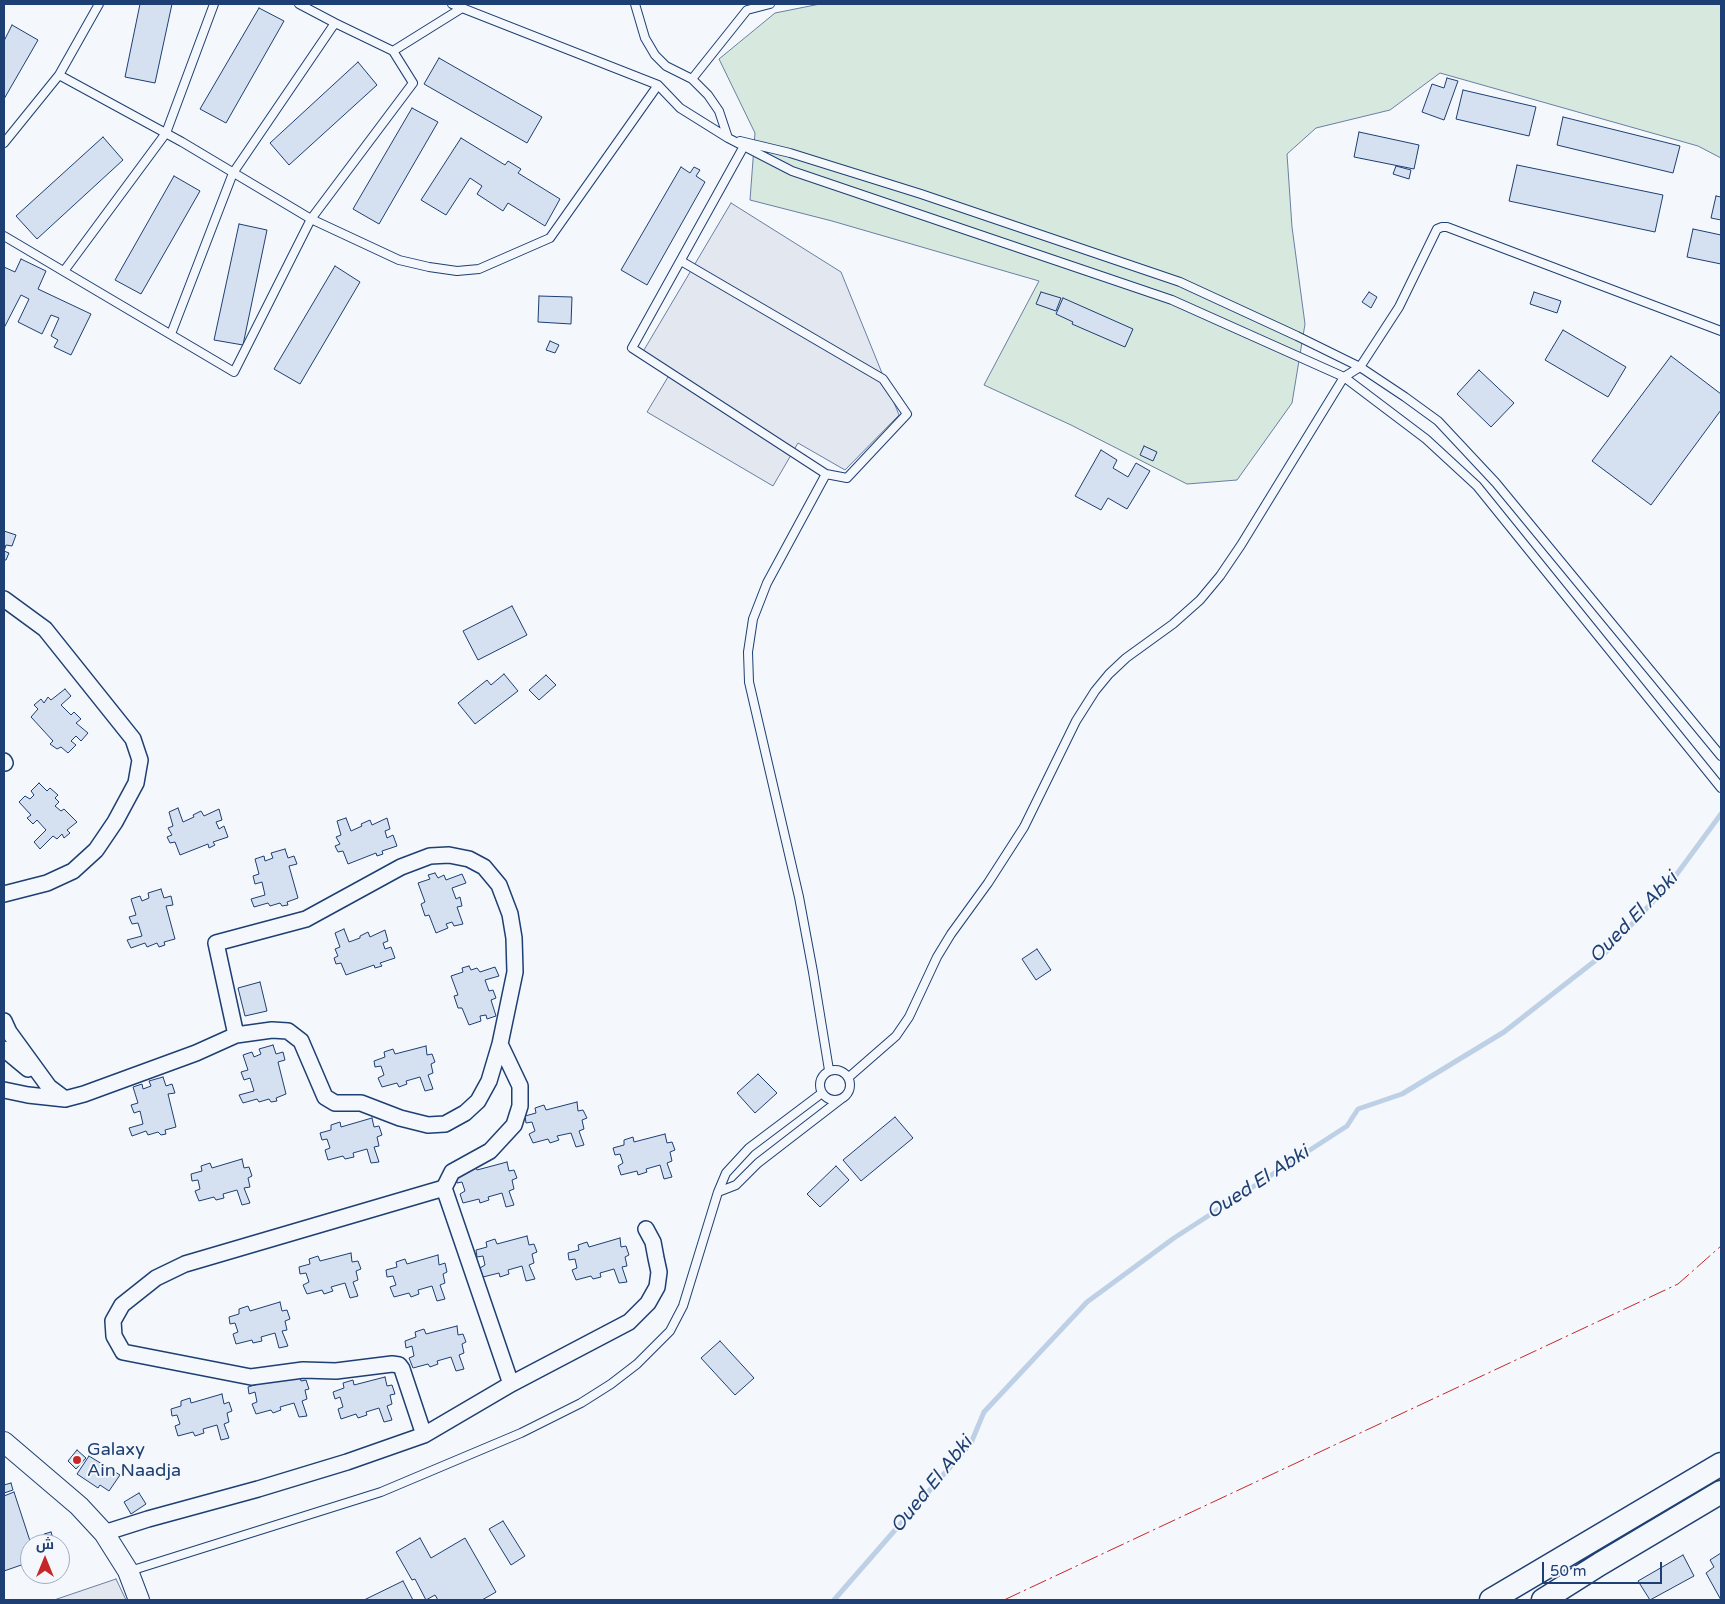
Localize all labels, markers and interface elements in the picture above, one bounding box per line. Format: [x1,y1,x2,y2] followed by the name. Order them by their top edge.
[1585,868,1683,968] water label: Oued El Abki
[1203,1141,1313,1225] water label: Oued El Abki
[886,1432,978,1538] water label: Oued El Abki
[87,1439,181,1482] place label: Galaxy Ain Naadja
[71,1454,83,1466] marker: Galaxy Ain Naadja
[20,1534,70,1584] north arrow
[36,1536,54,1553] text: ش
[1545,1552,1665,1584] scale bar
[1550,1562,1587,1580] text: 50 m

